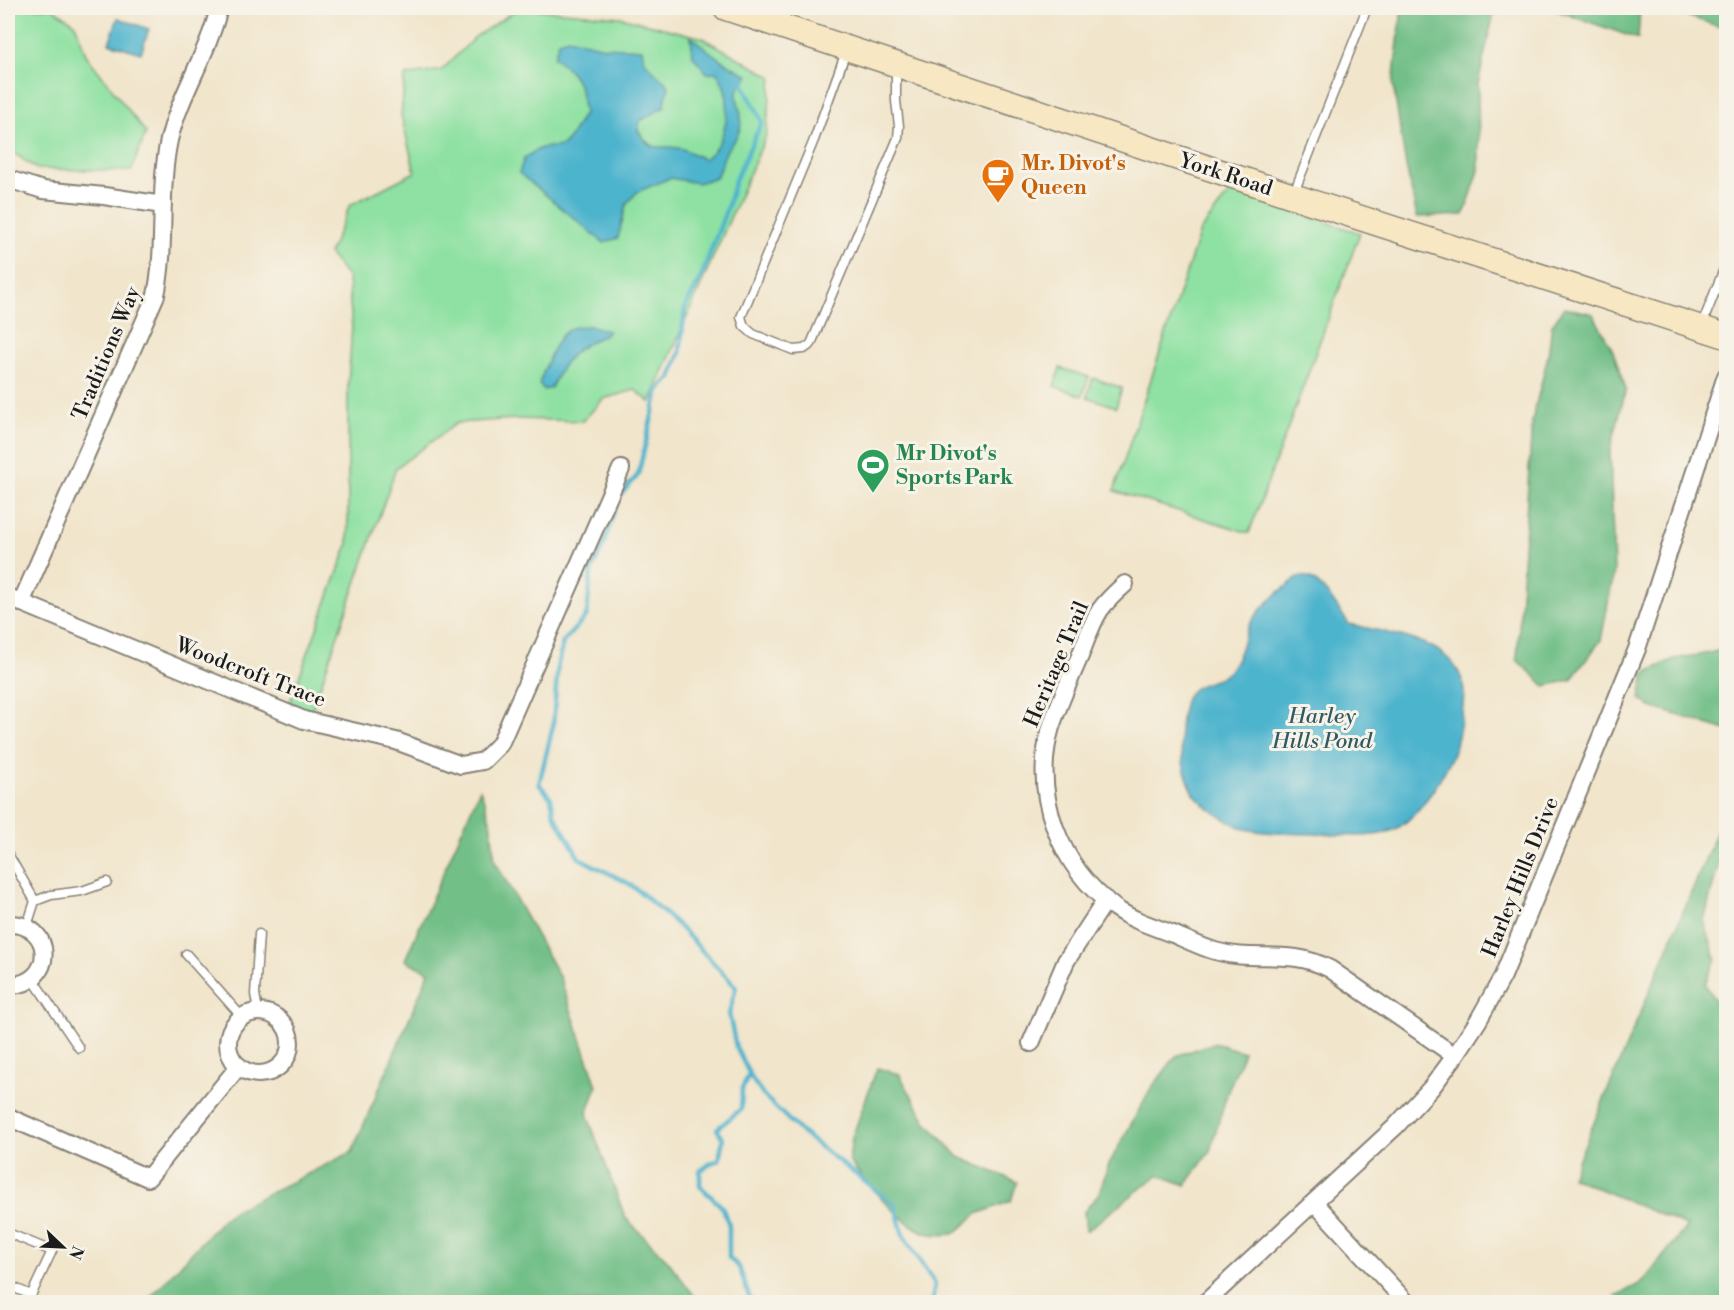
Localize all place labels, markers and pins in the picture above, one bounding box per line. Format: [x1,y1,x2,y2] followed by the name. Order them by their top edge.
[1021,151,1126,201] place label: Mr. Divot's Queen
[980,157,1016,204] cafe icon: Mr. Divot's Queen
[896,441,1014,491] place label: Mr Divot's Sports Park
[855,447,891,494] sports icon: Mr Divot's Sports Park

